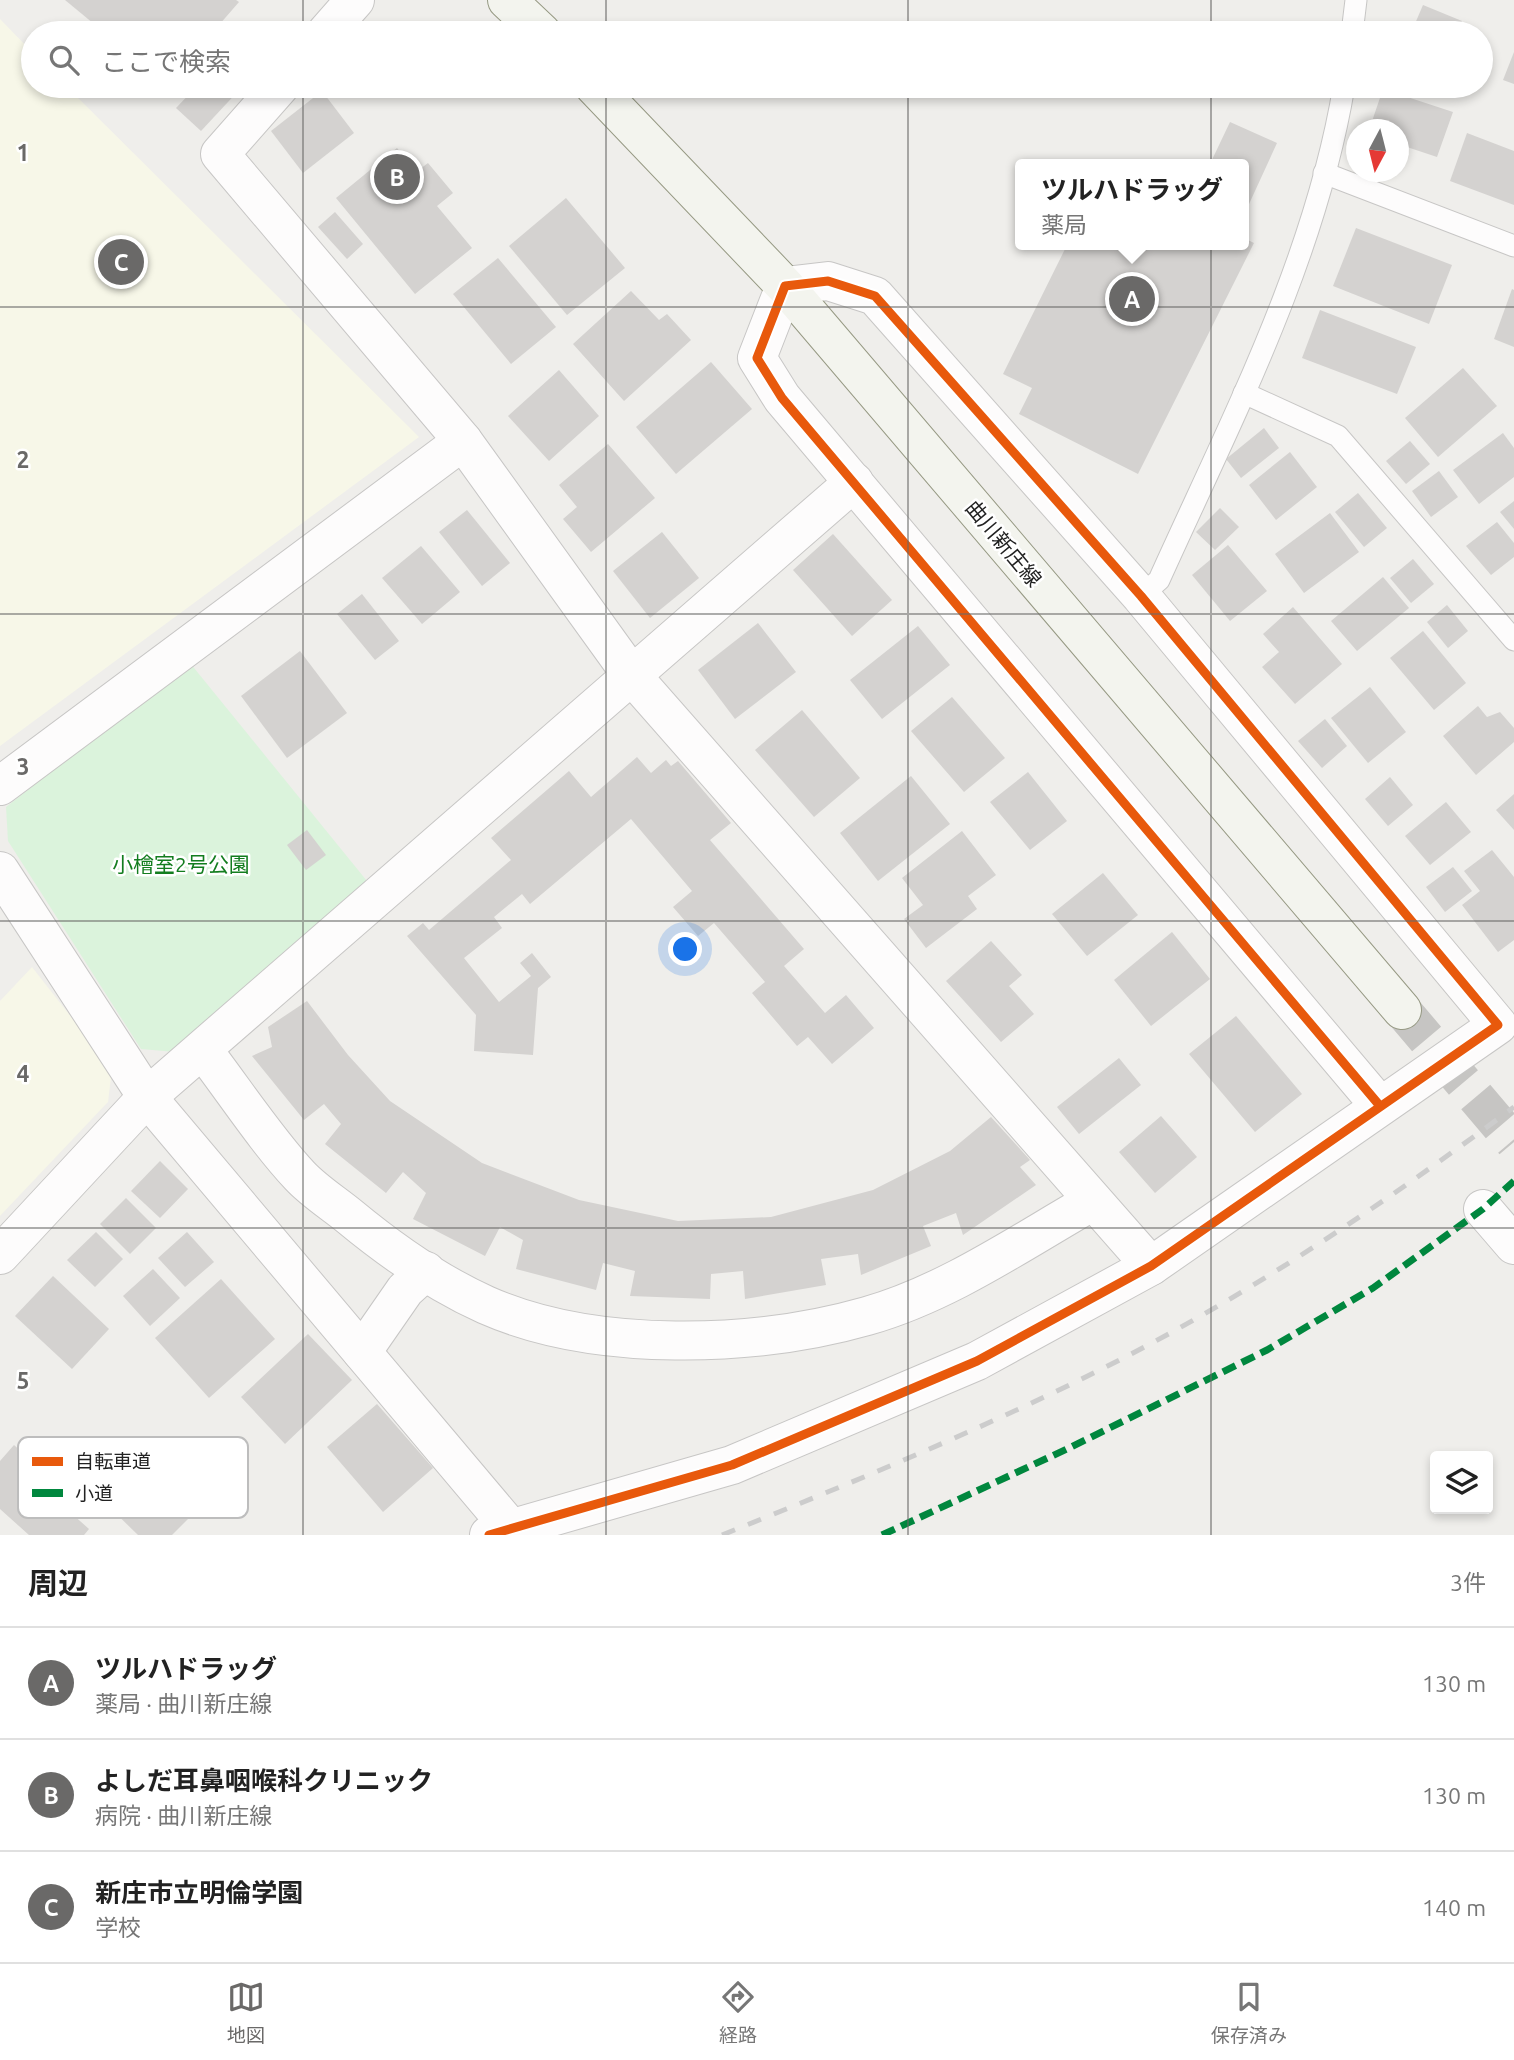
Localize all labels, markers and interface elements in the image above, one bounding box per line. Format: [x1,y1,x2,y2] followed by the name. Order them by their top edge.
[21,21,1493,98] search box
[45,41,83,79] icon: search
[101,47,231,76] text: ここで検索
[1346,119,1409,182] north arrow
[17,140,29,165] text: 1
[374,151,420,203] pin: B
[1015,159,1249,250] popup
[1041,175,1223,204] text: ツルハドラッグ
[1041,212,1087,237] text: 薬局
[98,236,144,288] pin: C
[1109,273,1155,325] pin: A
[17,447,29,472] text: 2
[961,495,1047,591] street label: 曲川新庄線
[17,754,29,779] text: 3
[112,852,250,876] park label: 小檜室2号公園
[668,932,702,966] your location
[17,1061,30,1086] text: 4
[17,1368,29,1393] text: 5
[18,1437,248,1518] legend
[75,1450,151,1472] text: 自転車道
[1430,1451,1493,1514] map controls
[1430,1451,1493,1514] button: layers
[75,1482,113,1504] text: 小道
[28,1566,88,1600] text: 周辺
[1450,1570,1486,1595] text: 3件
[95,1654,277,1683] text: ツルハドラッグ
[43,1671,59,1696] text: A
[1422,1671,1486,1696] text: 130 m
[95,1691,272,1716] text: 薬局 · 曲川新庄線
[95,1766,433,1795] text: よしだ耳鼻咽喉科クリニック
[43,1783,59,1808] text: B
[1422,1783,1486,1808] text: 130 m
[95,1803,272,1828] text: 病院 · 曲川新庄線
[95,1878,303,1907] text: 新庄市立明倫学園
[44,1895,58,1920] text: C
[1422,1895,1486,1920] text: 140 m
[95,1915,141,1940] text: 学校
[227,1978,265,2047] tab: 地図
[719,1978,757,2047] tab: 経路
[1211,1978,1287,2047] tab: 保存済み

